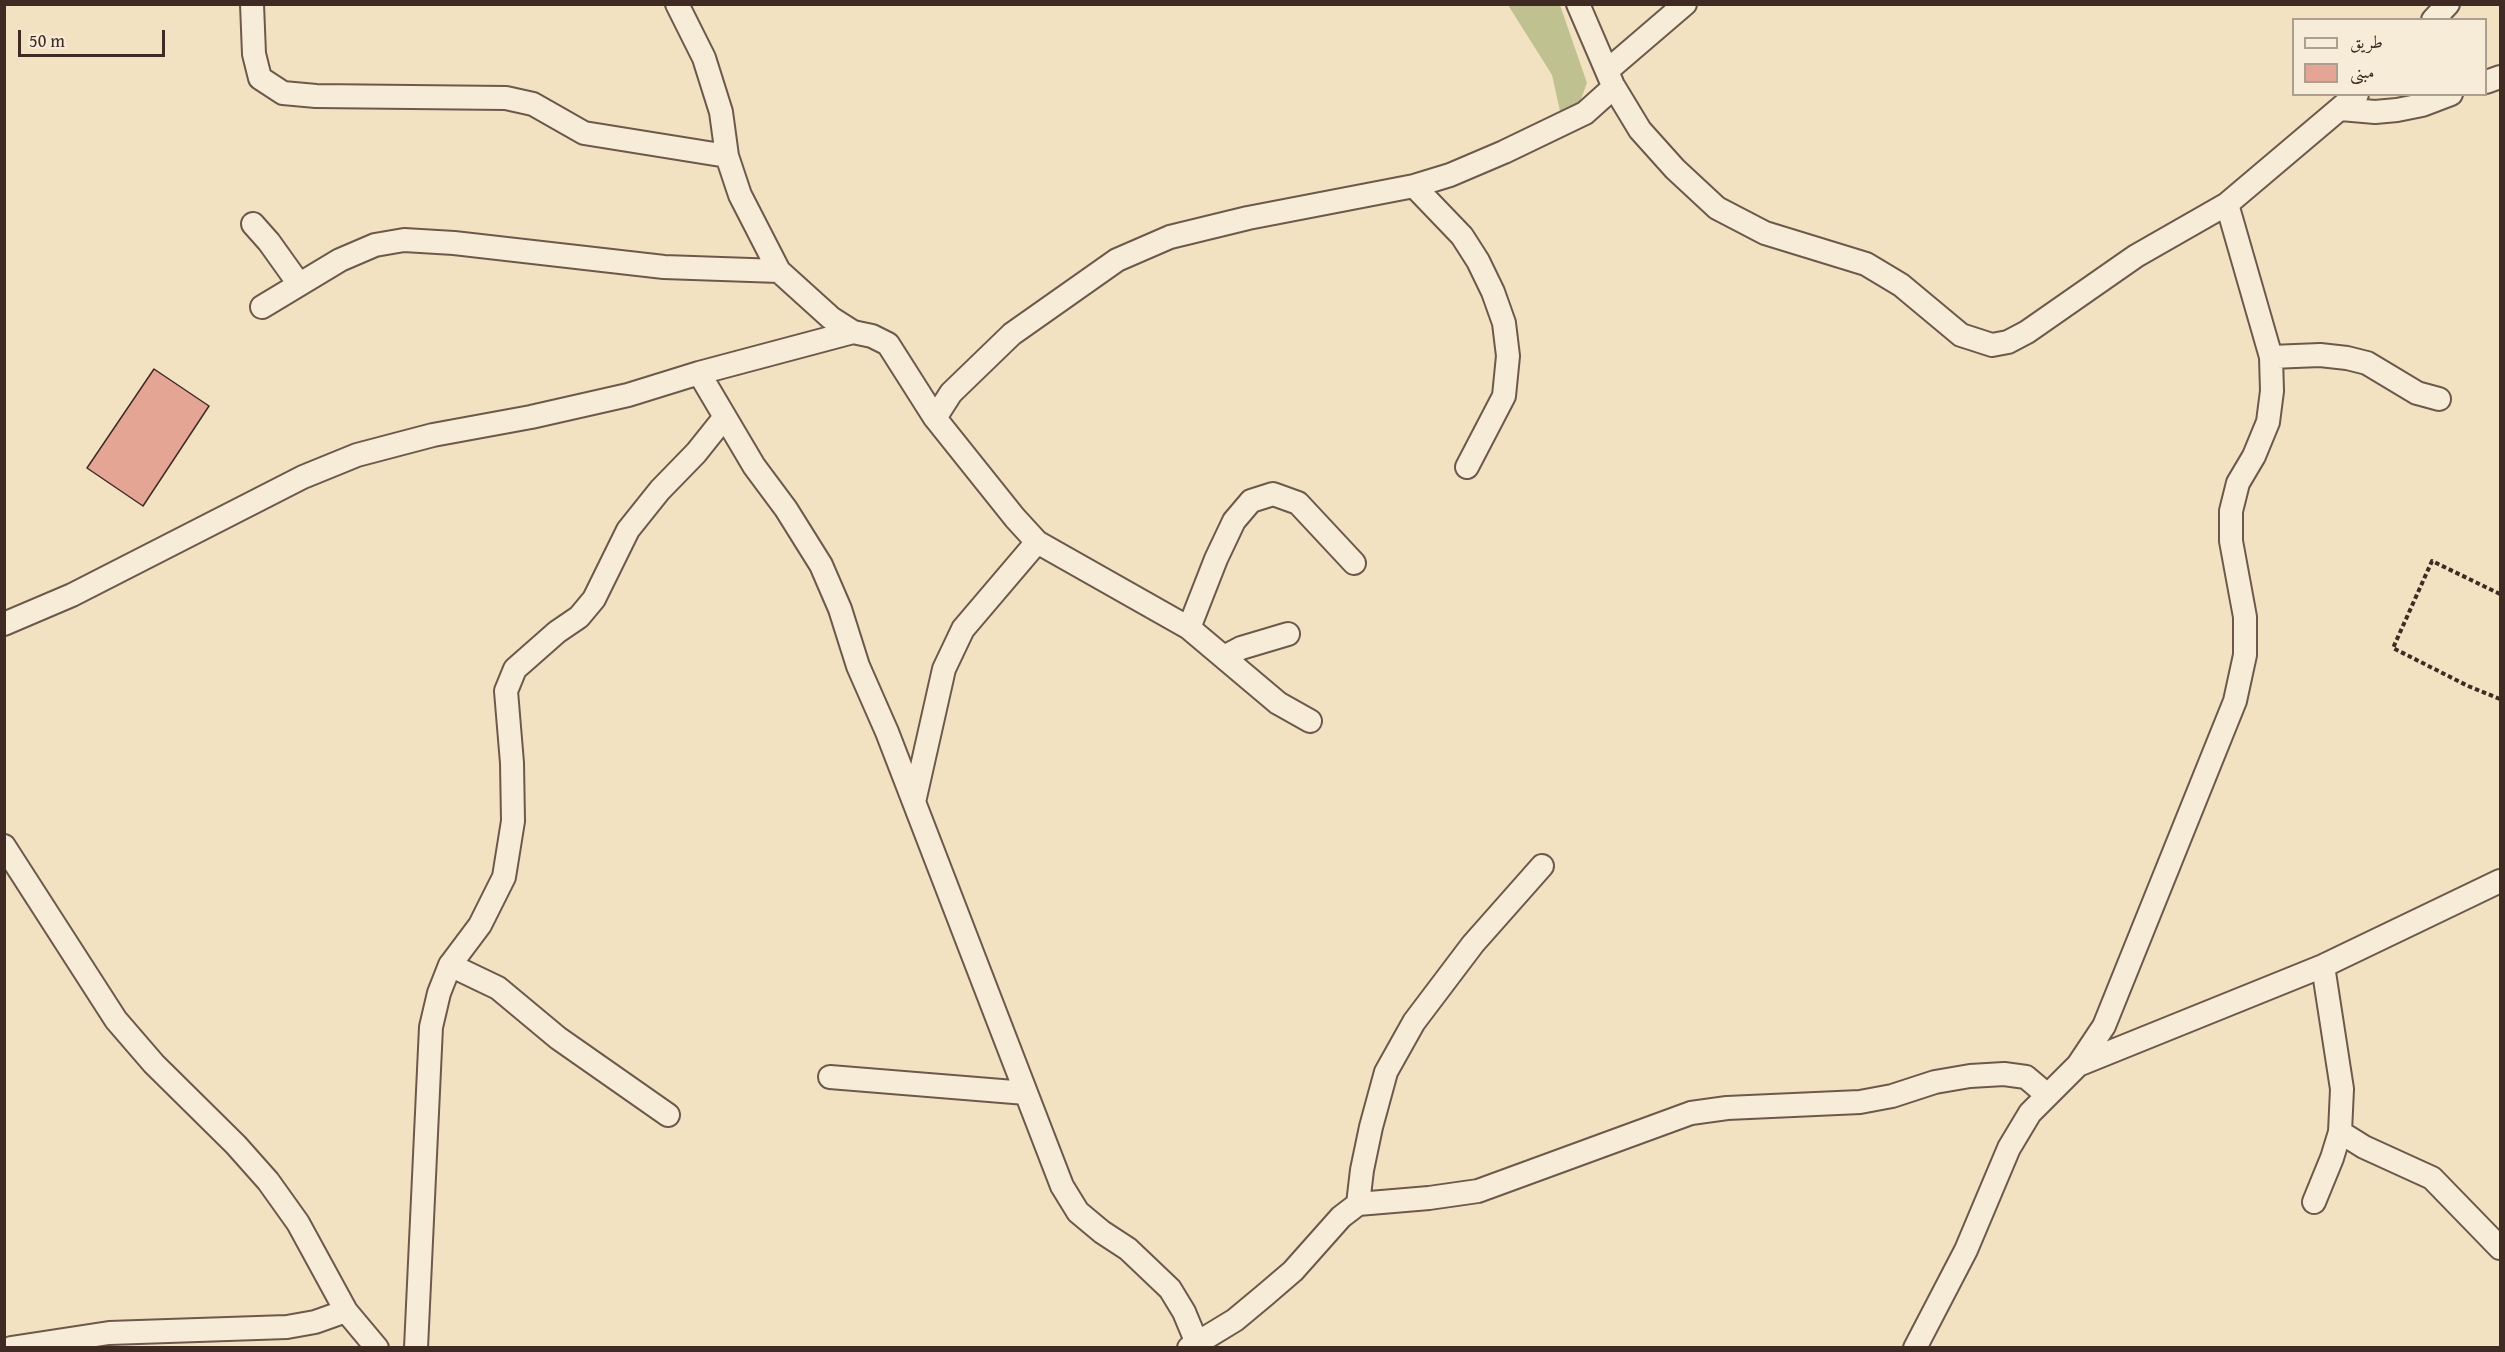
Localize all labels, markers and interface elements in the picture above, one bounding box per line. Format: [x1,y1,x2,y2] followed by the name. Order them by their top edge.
[21,18,168,56] scale bar
[2292,18,2487,96] legend
[29,27,65,54] text: 50 m
[2350,28,2383,55] text: طريق
[2350,58,2375,85] text: مبنى

